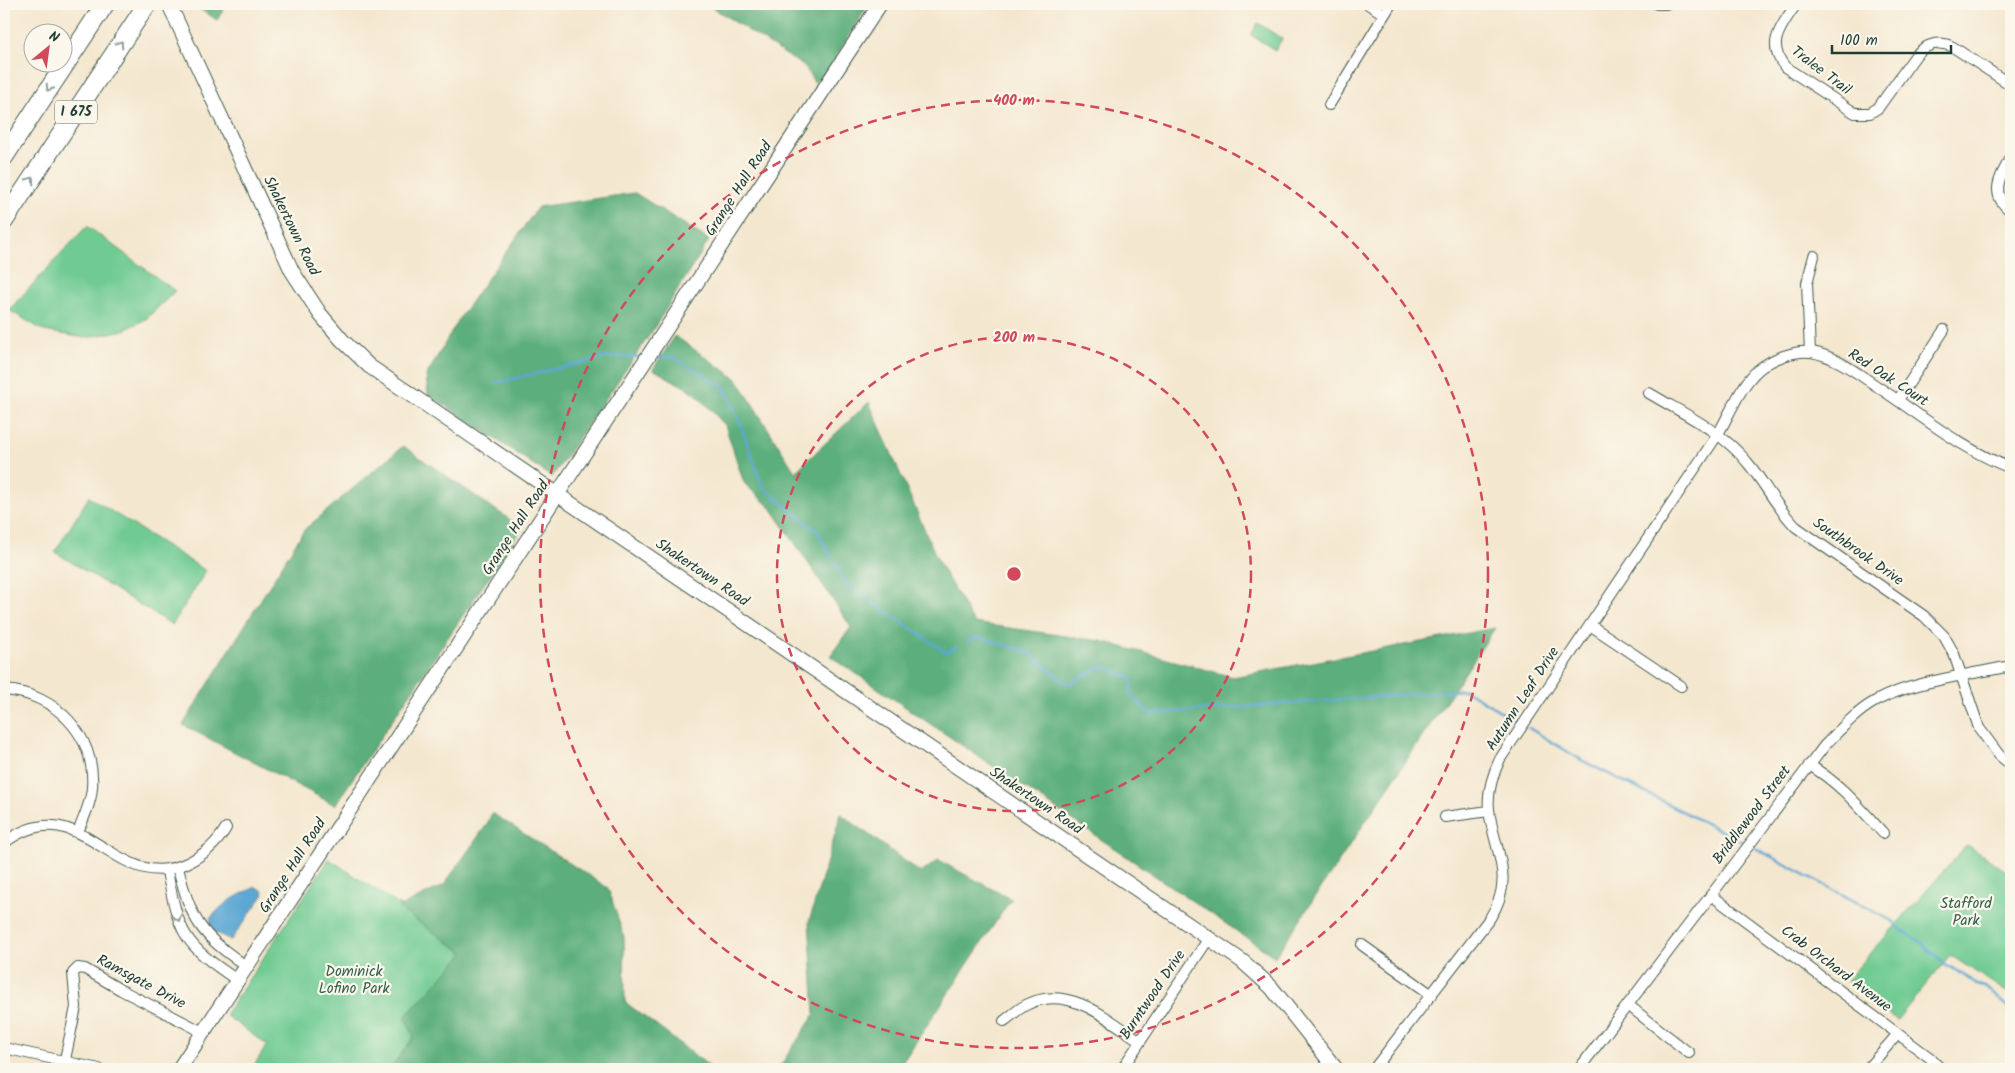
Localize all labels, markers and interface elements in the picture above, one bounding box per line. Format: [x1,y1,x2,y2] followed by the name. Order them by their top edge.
[22,22,72,72] north arrow
[1832,22,1951,54] scale bar
[45,26,63,49] text: N
[1840,29,1878,53] text: 100 m
[1786,40,1857,102] street label: Tralee Trail
[114,41,124,50] one-way arrow
[46,83,55,92] one-way arrow
[993,89,1035,113] text: 400 m
[55,100,97,124] road number: I 675
[699,136,779,241] street label: Grange Hall Road
[256,172,326,281] street label: Shakertown Road
[25,176,34,186] one-way arrow
[993,326,1035,350] text: 200 m
[1843,343,1933,413] street label: Red Oak Court
[476,475,556,580] street label: Grange Hall Road
[1807,512,1909,593] street label: Southbrook Drive
[650,533,754,614] street label: Shakertown Road
[1005,565,1023,583] centre of rings
[1480,642,1566,756] street label: Autumn Leaf Drive
[1707,760,1797,870] street label: Briddlewood Street
[984,761,1088,842] street label: Shakertown Road
[253,813,333,918] street label: Grange Hall Road
[1940,892,1992,933] park label: Stafford Park
[172,913,182,922] one-way arrow
[1776,919,1897,1019] street label: Crab Orchard Avenue
[1114,945,1192,1045] street label: Burntwood Drive
[92,948,190,1016] street label: Ramsgate Drive
[319,960,390,1001] park label: Dominick Lofino Park

